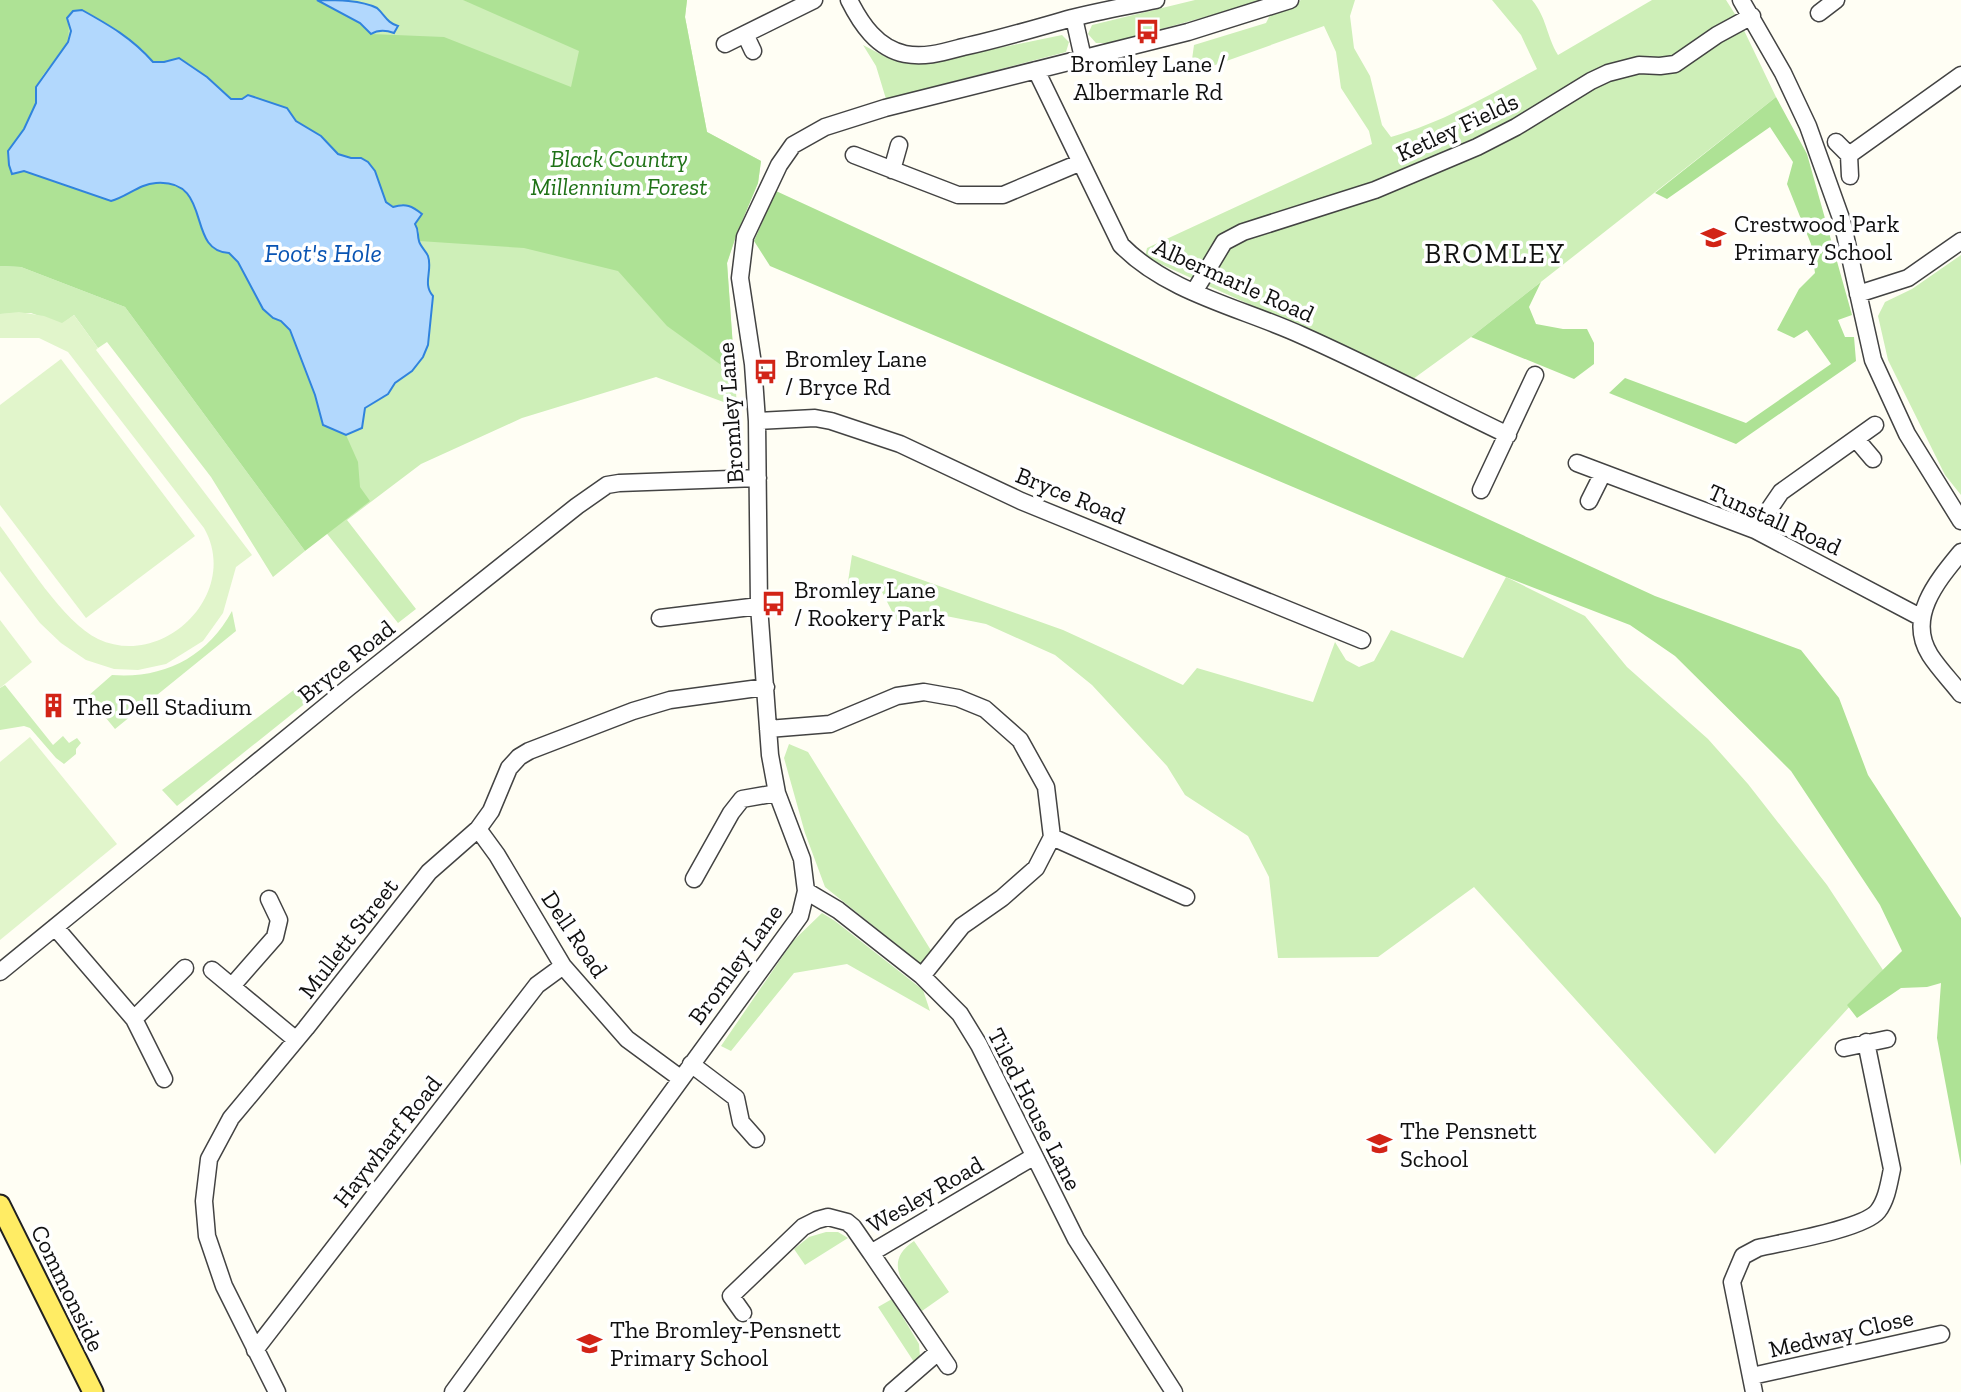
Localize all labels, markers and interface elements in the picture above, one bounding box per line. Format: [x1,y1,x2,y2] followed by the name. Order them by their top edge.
[1134,18,1162,46] bus stop icon: Bromley Lane / Albermarle Rd
[1070,49,1226,106] place label: Bromley Lane / Albermarle Rd
[1392,86,1522,168] street label: Ketley Fields
[531,144,707,201] park label: Black Country Millennium Forest
[1734,209,1900,266] place label: Crestwood Park Primary School
[1700,223,1728,251] school or university icon: Crestwood Park Primary School
[1149,232,1319,328] street label: Albermarle Road
[264,237,382,269] water label: Foot's Hole
[1424,237,1566,270] district label: BROMLEY
[711,341,749,485] street label: Bromley Lane
[785,344,927,401] place label: Bromley Lane / Bryce Rd
[751,358,779,386] bus stop icon: Bromley Lane / Bryce Rd
[1012,460,1130,530] street label: Bryce Road
[1704,477,1846,561] street label: Tunstall Road
[794,575,945,632] place label: Bromley Lane / Rookery Park
[760,589,788,617] bus stop icon: Bromley Lane / Rookery Park
[292,613,400,709] street label: Bryce Road
[39,692,67,720] building icon: The Dell Stadium
[73,692,252,721] place label: The Dell Stadium
[292,872,404,1004] street label: Mullett Street
[536,885,614,983] street label: Dell Road
[682,898,788,1030] street label: Bromley Lane
[982,1023,1088,1195] street label: Tiled House Lane
[327,1069,447,1213] street label: Haywharf Road
[1400,1116,1537,1173] place label: The Pensnett School
[1366,1130,1394,1158] school or university icon: The Pensnett School
[862,1149,988,1239] street label: Wesley Road
[25,1220,111,1356] street label: Commonside
[1766,1302,1916,1364] street label: Medway Close
[610,1315,841,1372] place label: The Bromley-Pensnett Primary School
[576,1329,604,1357] school or university icon: The Bromley-Pensnett Primary School

